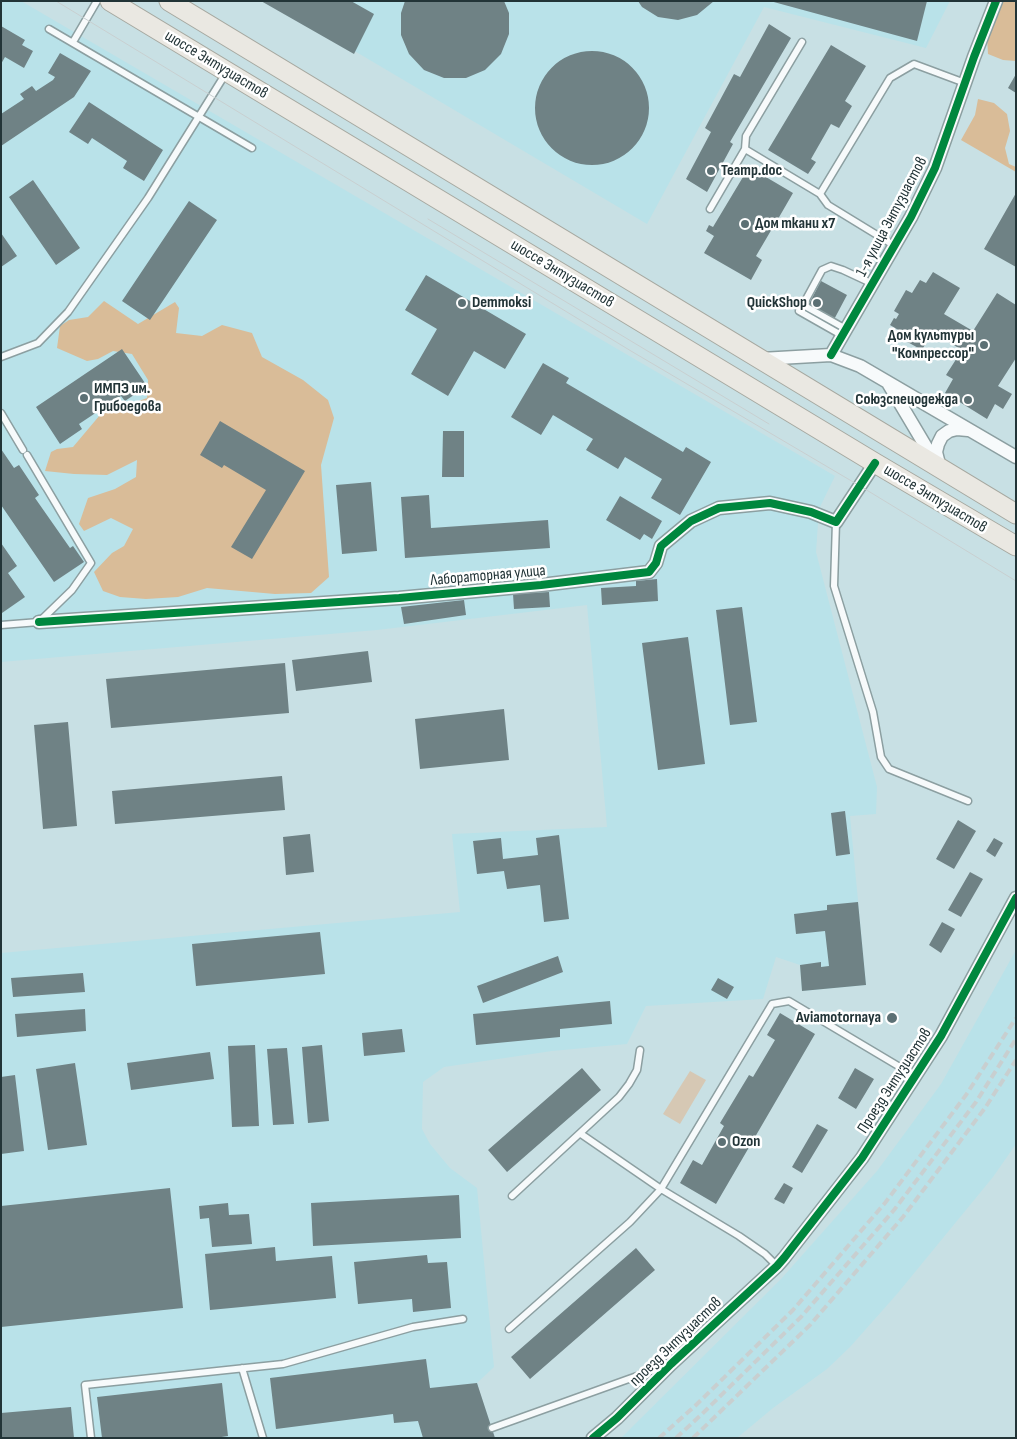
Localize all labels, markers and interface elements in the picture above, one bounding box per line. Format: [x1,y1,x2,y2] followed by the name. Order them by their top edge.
[161,27,271,103] street label: шоссе Энтузиастов
[852,154,932,280] street label: 1-я улица Энтузиастов
[721,161,782,181] place label: Театр.doc
[705,165,717,177] marker: Театр.doc
[755,214,835,234] place label: Дом ткани x7
[739,218,751,230] marker: Дом ткани x7
[507,236,617,312] street label: шоссе Энтузиастов
[472,293,531,313] place label: Demmoksi
[747,293,807,313] place label: QuickShop
[456,297,468,309] marker: Demmoksi
[811,297,823,309] marker: QuickShop
[888,326,974,364] place label: Дом культуры "Компрессор"
[978,339,990,351] marker: Дом культуры "Компрессор"
[94,379,161,417] place label: ИМПЭ им. Грибоедова
[855,390,958,410] place label: Союзспецодежда
[78,392,90,404] marker: ИМПЭ им. Грибоедова
[962,394,974,406] marker: Союзспецодежда
[880,461,990,537] street label: шоссе Энтузиастов
[430,561,546,591] street label: Лабораторная улица
[796,1008,881,1028] place label: Aviamotornaya
[885,1011,899,1025] marker: Aviamotornaya
[854,1025,936,1137] street label: Проезд Энтузиастов
[732,1132,760,1152] place label: Ozon
[716,1136,728,1148] marker: Ozon
[626,1293,726,1391] street label: проезд Энтузиастов

